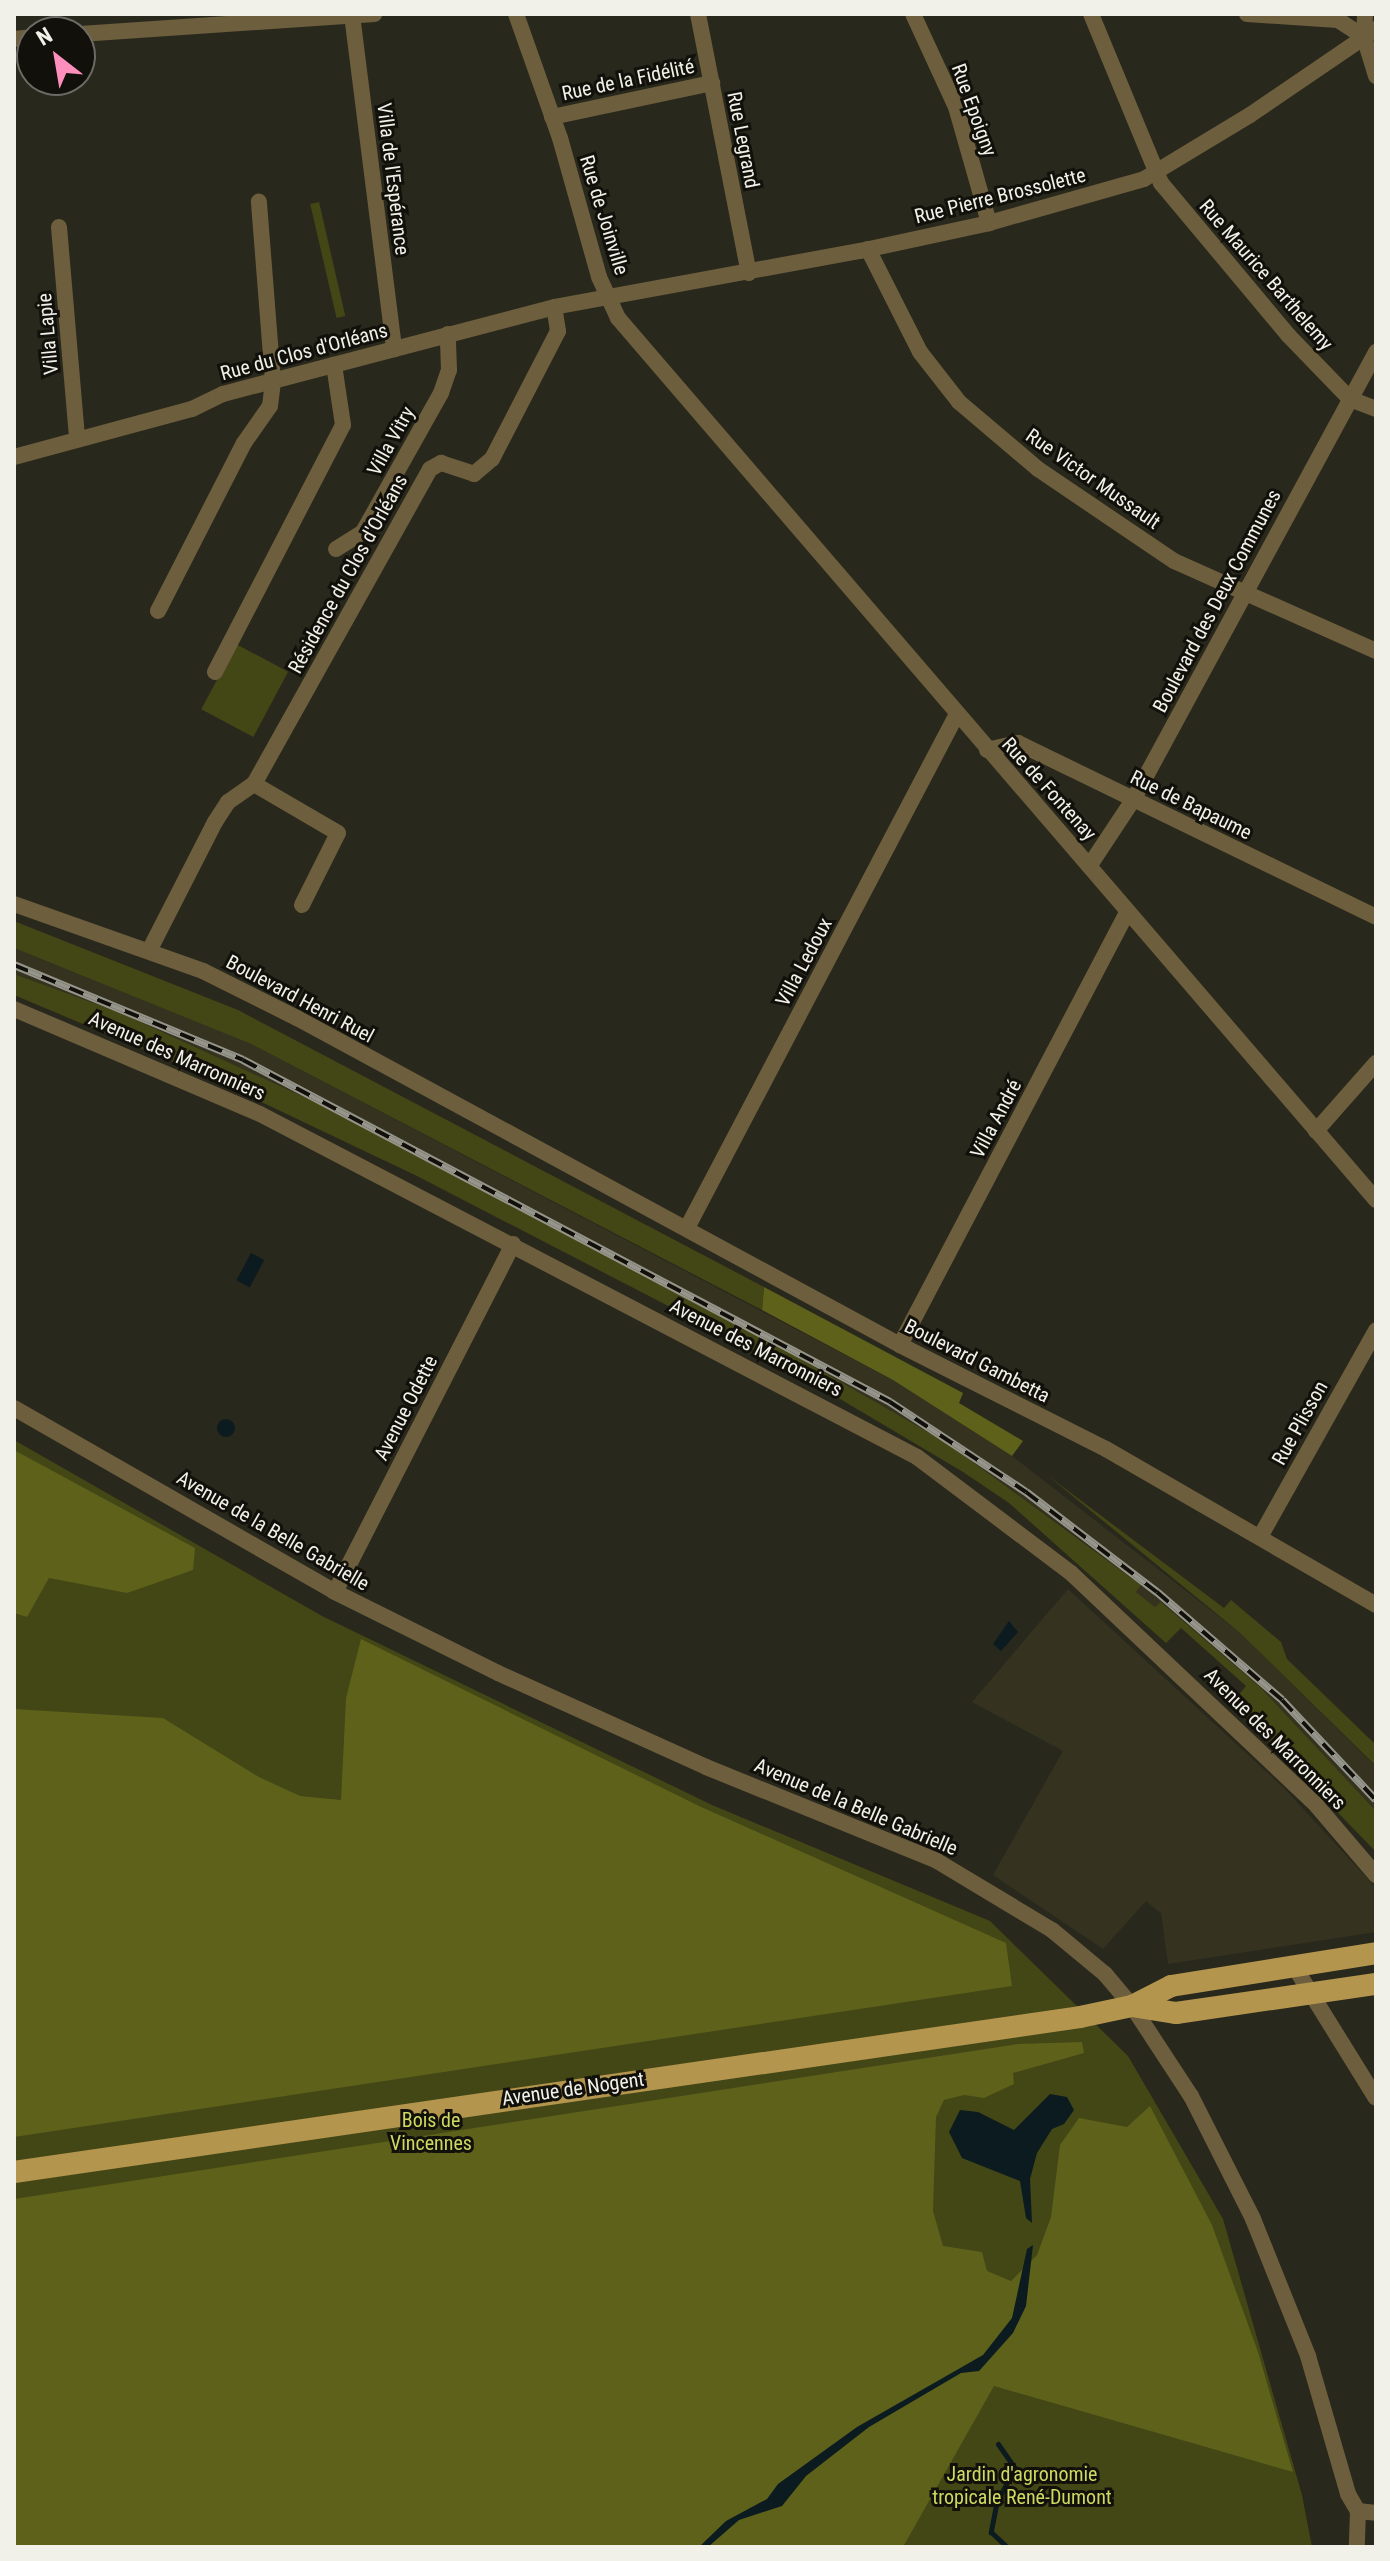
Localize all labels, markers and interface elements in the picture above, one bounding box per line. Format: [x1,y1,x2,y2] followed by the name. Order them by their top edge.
[16,16,96,96] north arrow
[32,23,57,51] text: N
[560,54,696,106] street label: Rue de la Fidélité
[946,61,1002,159] street label: Rue Epoigny
[722,90,764,190] street label: Rue Legrand
[372,102,414,256] street label: Villa de l'Espérance
[574,152,634,278] street label: Rue de Joinville
[912,163,1088,229] street label: Rue Pierre Brossolette
[1194,195,1338,355] street label: Rue Maurice Barthelemy
[32,292,64,376] street label: Villa Lapie
[218,318,390,386] street label: Rue du Clos d'Orléans
[362,402,420,480] street label: Villa Vitry
[1021,424,1165,534] street label: Rue Victor Mussault
[283,470,413,678] street label: Résidence du Clos d'Orléans
[1148,485,1286,717] street label: Boulevard des Deux Communes
[997,733,1101,845] street label: Rue de Fontenay
[1126,765,1256,845] street label: Rue de Bapaume
[771,914,837,1010] street label: Villa Ledoux
[222,950,378,1048] street label: Boulevard Henri Ruel
[85,1006,269,1106] street label: Avenue des Marronniers
[965,1076,1027,1162] street label: Villa André
[666,1294,846,1402] street label: Avenue des Marronniers
[900,1314,1054,1408] street label: Boulevard Gambetta
[369,1351,443,1465] street label: Avenue Odette
[1267,1377,1333,1469] street label: Rue Plisson
[173,1466,373,1596] street label: Avenue de la Belle Gabrielle
[1199,1663,1351,1815] street label: Avenue des Marronniers
[751,1753,961,1861] street label: Avenue de la Belle Gabrielle
[500,2067,646,2111] street label: Avenue de Nogent
[390,2108,472,2155] park label: Bois de Vincennes
[932,2463,1112,2510] park label: Jardin d'agronomie tropicale René-Dumont

